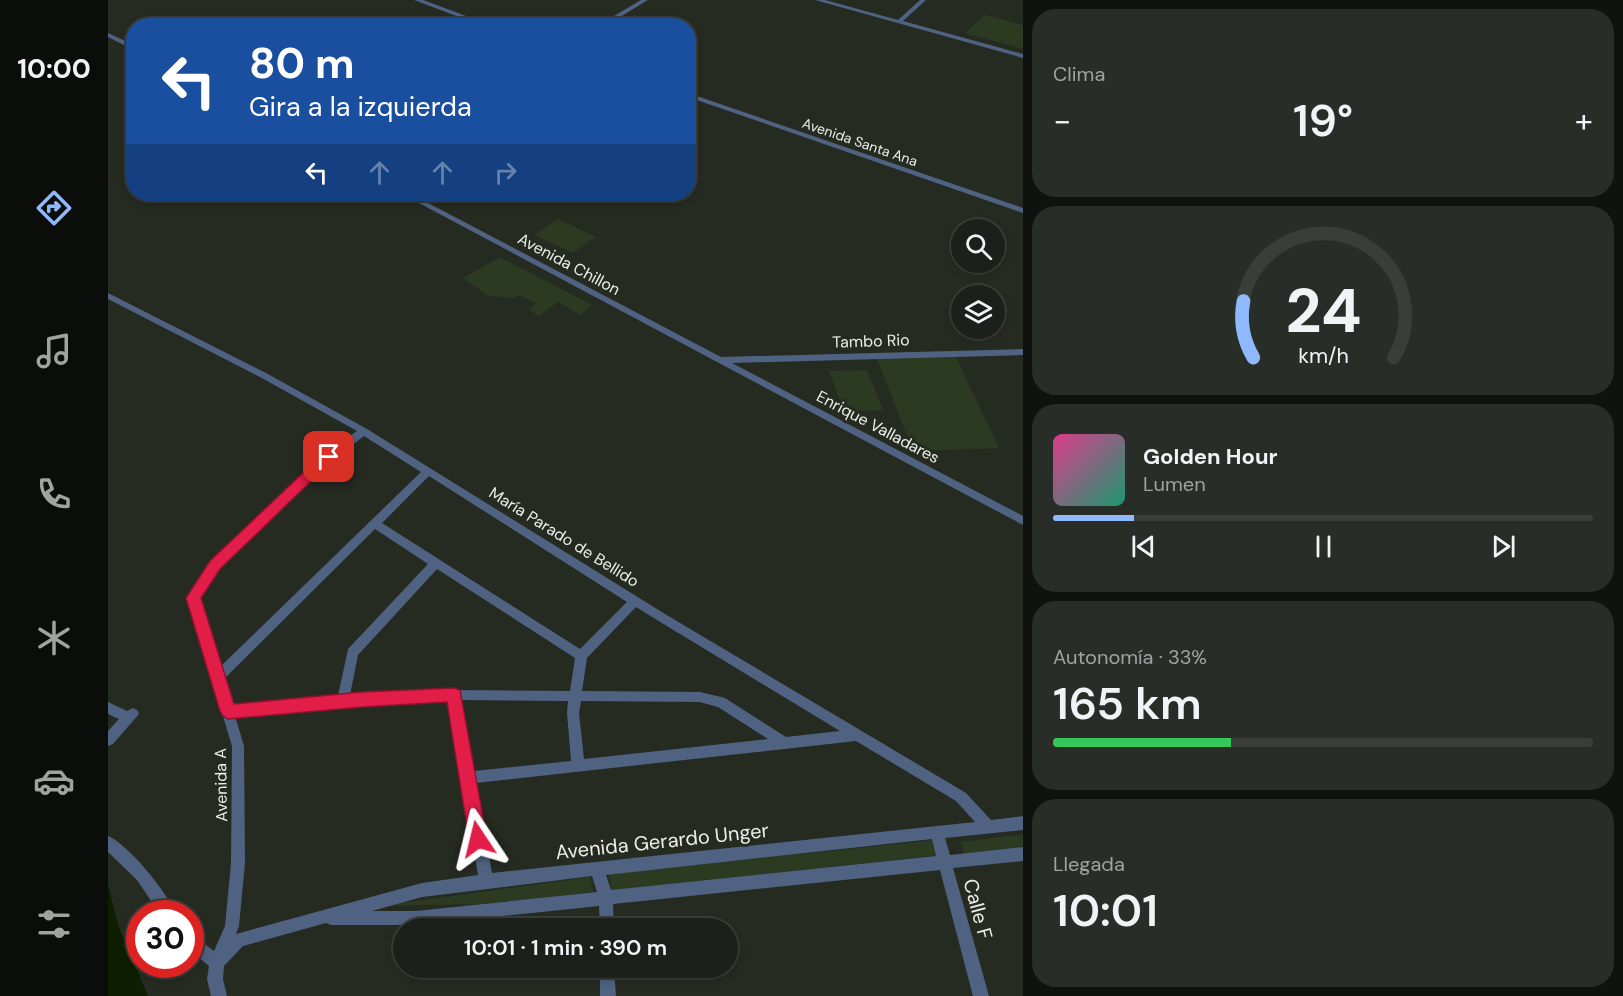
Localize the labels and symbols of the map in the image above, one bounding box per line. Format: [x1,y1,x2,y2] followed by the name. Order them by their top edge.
[800,114,920,170] street label: Avenida Santa Ana
[514,228,624,300] street label: Avenida Chillon
[832,329,910,353] street label: Tambo Rio
[813,386,943,468] street label: Enrique Valladares
[303,431,354,482] pin
[485,482,643,592] street label: María Parado de Bellido
[210,748,232,822] street label: Avenida A
[446,807,510,871] position arrow
[554,817,770,865] street label: Avenida Gerardo Unger
[957,876,999,942] street label: Calle F
[126,900,204,978] speed limit sign: 30

